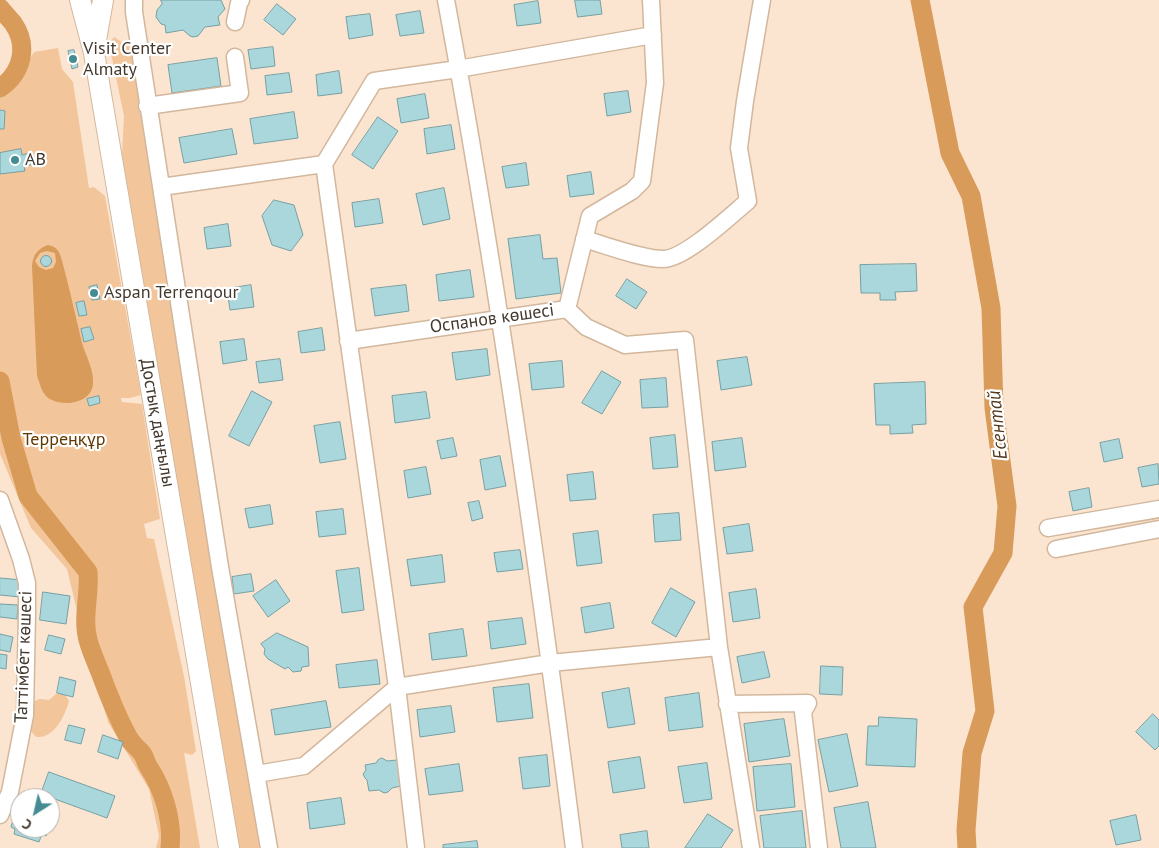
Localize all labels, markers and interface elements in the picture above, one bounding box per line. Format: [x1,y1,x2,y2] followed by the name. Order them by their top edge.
[83,38,171,80] place label: Visit Center Almaty
[67,53,79,65] marker: Visit Center Almaty
[25,149,46,171] place label: AB
[9,154,21,166] marker: AB
[104,282,239,304] place label: Aspan Terrenqour
[88,287,100,299] marker: Aspan Terrenqour
[428,300,556,338] street label: Оспанов көшесі
[135,357,179,489] street label: Достық даңғылы
[983,389,1013,461] water label: Есентай
[23,429,105,451] park label: Терреңқұр
[11,590,37,724] street label: Таттімбет көшесі
[10,788,60,838] north arrow
[19,815,35,834] text: С

